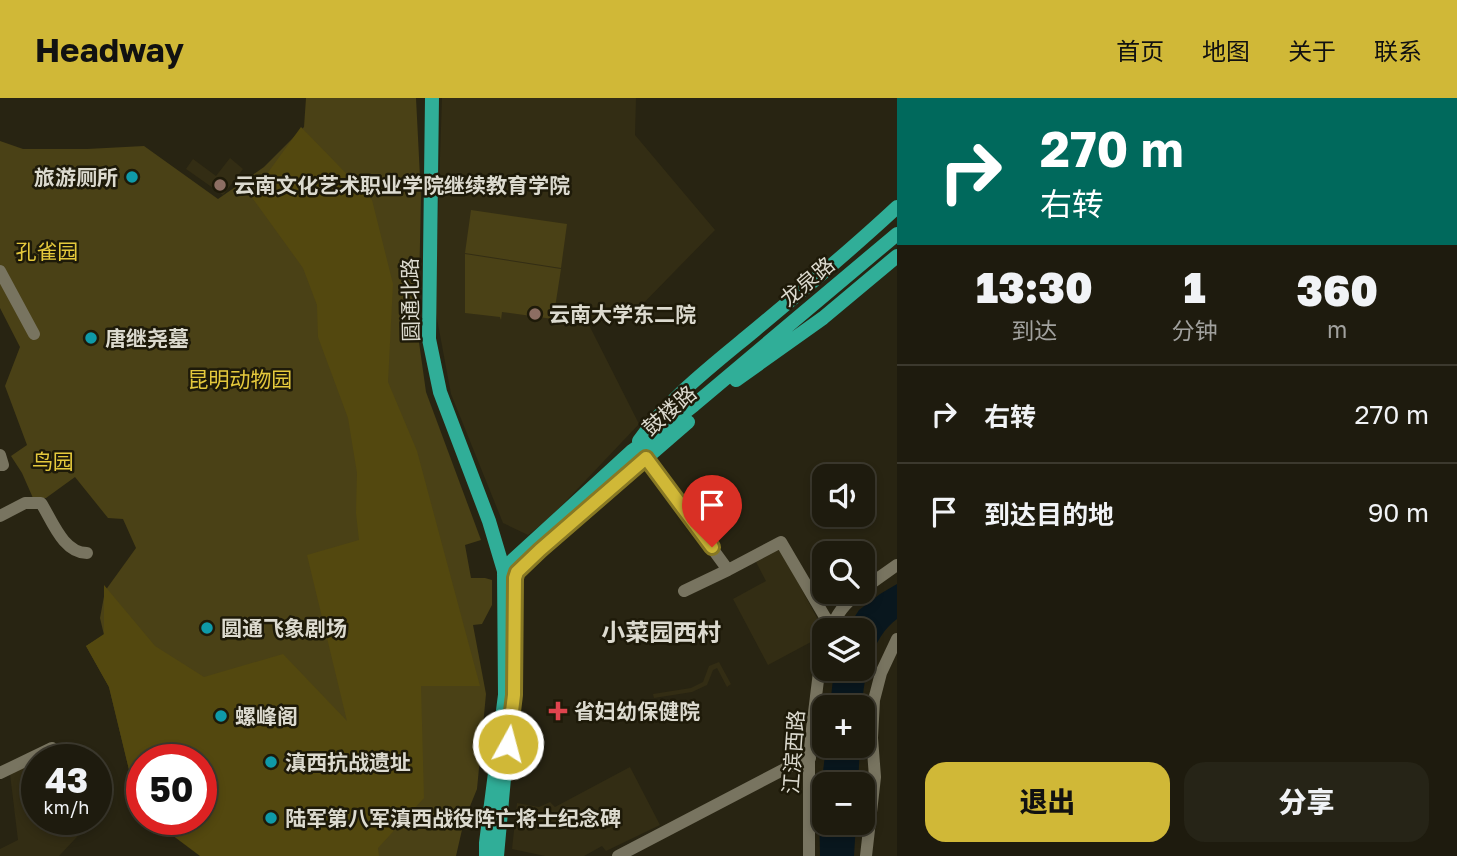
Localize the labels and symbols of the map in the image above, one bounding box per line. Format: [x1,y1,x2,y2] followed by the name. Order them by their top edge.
[34,164,118,190] place label: 旅游厕所
[124,169,140,185] marker: 旅游厕所
[234,172,570,198] place label: 云南文化艺术职业学院继续教育学院
[212,177,228,193] marker: 云南文化艺术职业学院继续教育学院
[16,238,79,264] park label: 孔雀园
[775,251,839,311] street label: 龙泉路
[396,258,424,342] street label: 圆通北路
[549,301,696,327] place label: 云南大学东二院
[527,306,543,322] marker: 云南大学东二院
[105,325,189,351] place label: 唐继尧墓
[83,330,99,346] marker: 唐继尧墓
[188,366,293,392] park label: 昆明动物园
[637,380,701,440] street label: 鼓楼路
[32,448,74,474] park label: 鸟园
[682,475,742,547] pin
[221,615,347,641] place label: 圆通飞象剧场
[601,617,721,646] district label: 小菜园西村
[199,620,215,636] marker: 圆通飞象剧场
[574,698,700,724] place label: 省妇幼保健院
[548,701,568,721] marker: 省妇幼保健院
[235,703,298,729] place label: 螺峰阁
[471,707,545,781] position arrow
[213,708,229,724] marker: 螺峰阁
[777,709,809,795] street label: 江滨西路
[126,744,217,835] speed limit sign: 50
[285,749,411,775] place label: 滇西抗战遗址
[263,754,279,770] marker: 滇西抗战遗址
[285,805,621,831] place label: 陆军第八军滇西战役阵亡将士纪念碑
[263,810,279,826] marker: 陆军第八军滇西战役阵亡将士纪念碑

